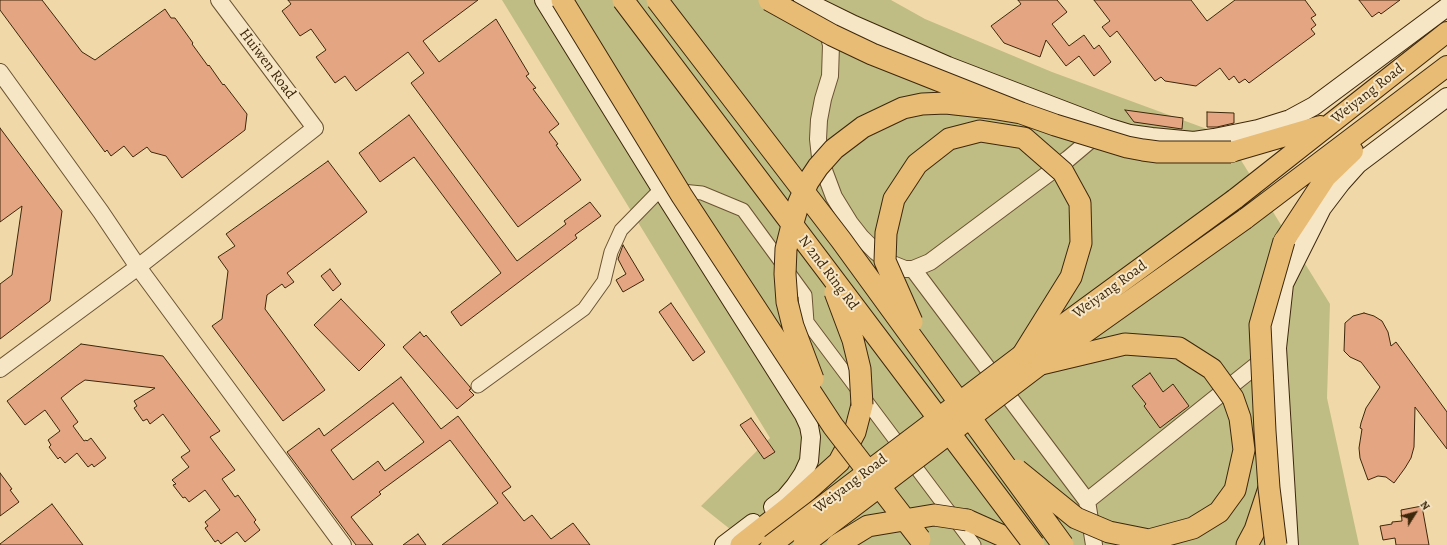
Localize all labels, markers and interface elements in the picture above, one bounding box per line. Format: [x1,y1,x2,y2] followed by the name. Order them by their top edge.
[235,25,299,103] street label: Huiwen Road
[1328,60,1408,128] street label: Weiyang Road
[794,232,862,314] street label: N 2nd Ring Rd
[1069,257,1151,323] street label: Weiyang Road
[811,451,891,517] street label: Weiyang Road
[1395,493,1435,533] north arrow
[1417,498,1433,513] text: N

